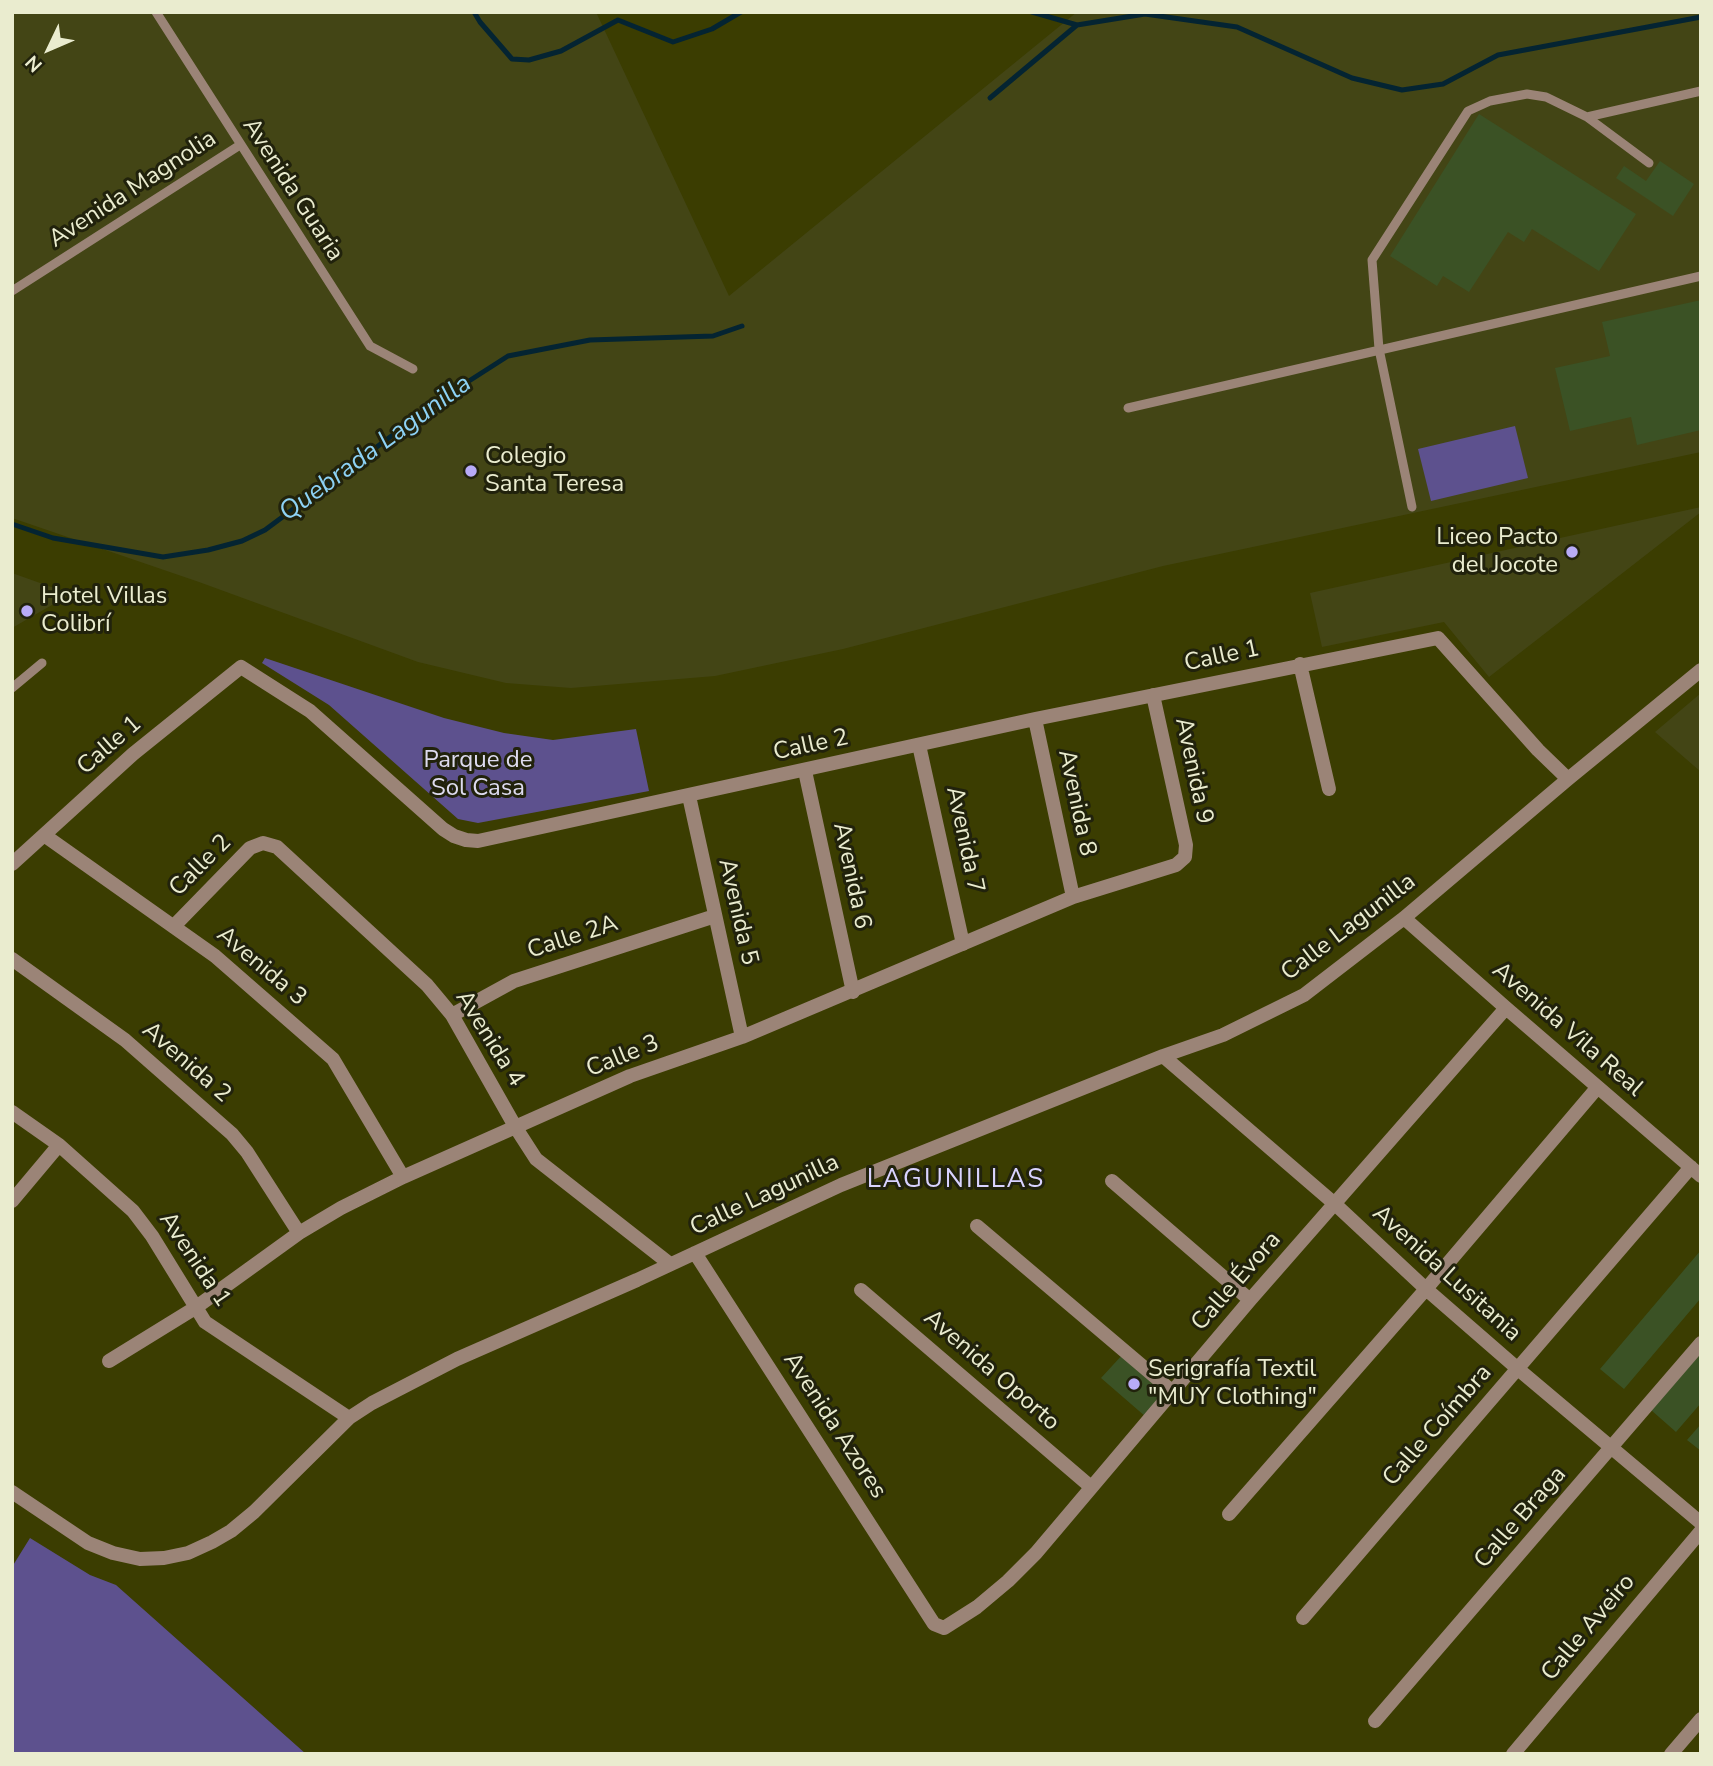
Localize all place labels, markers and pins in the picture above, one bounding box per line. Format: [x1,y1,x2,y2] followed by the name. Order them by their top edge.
[485,443,624,499] place label: Colegio Santa Teresa
[463,463,479,479] marker: Colegio Santa Teresa
[1436,524,1558,580] place label: Liceo Pacto del Jocote
[1564,544,1580,560] marker: Liceo Pacto del Jocote
[41,583,167,639] place label: Hotel Villas Colibrí
[19,603,35,619] marker: Hotel Villas Colibrí
[1148,1356,1317,1412] place label: Serigrafía Textil "MUY Clothing"
[1126,1376,1142,1392] marker: Serigrafía Textil "MUY Clothing"

